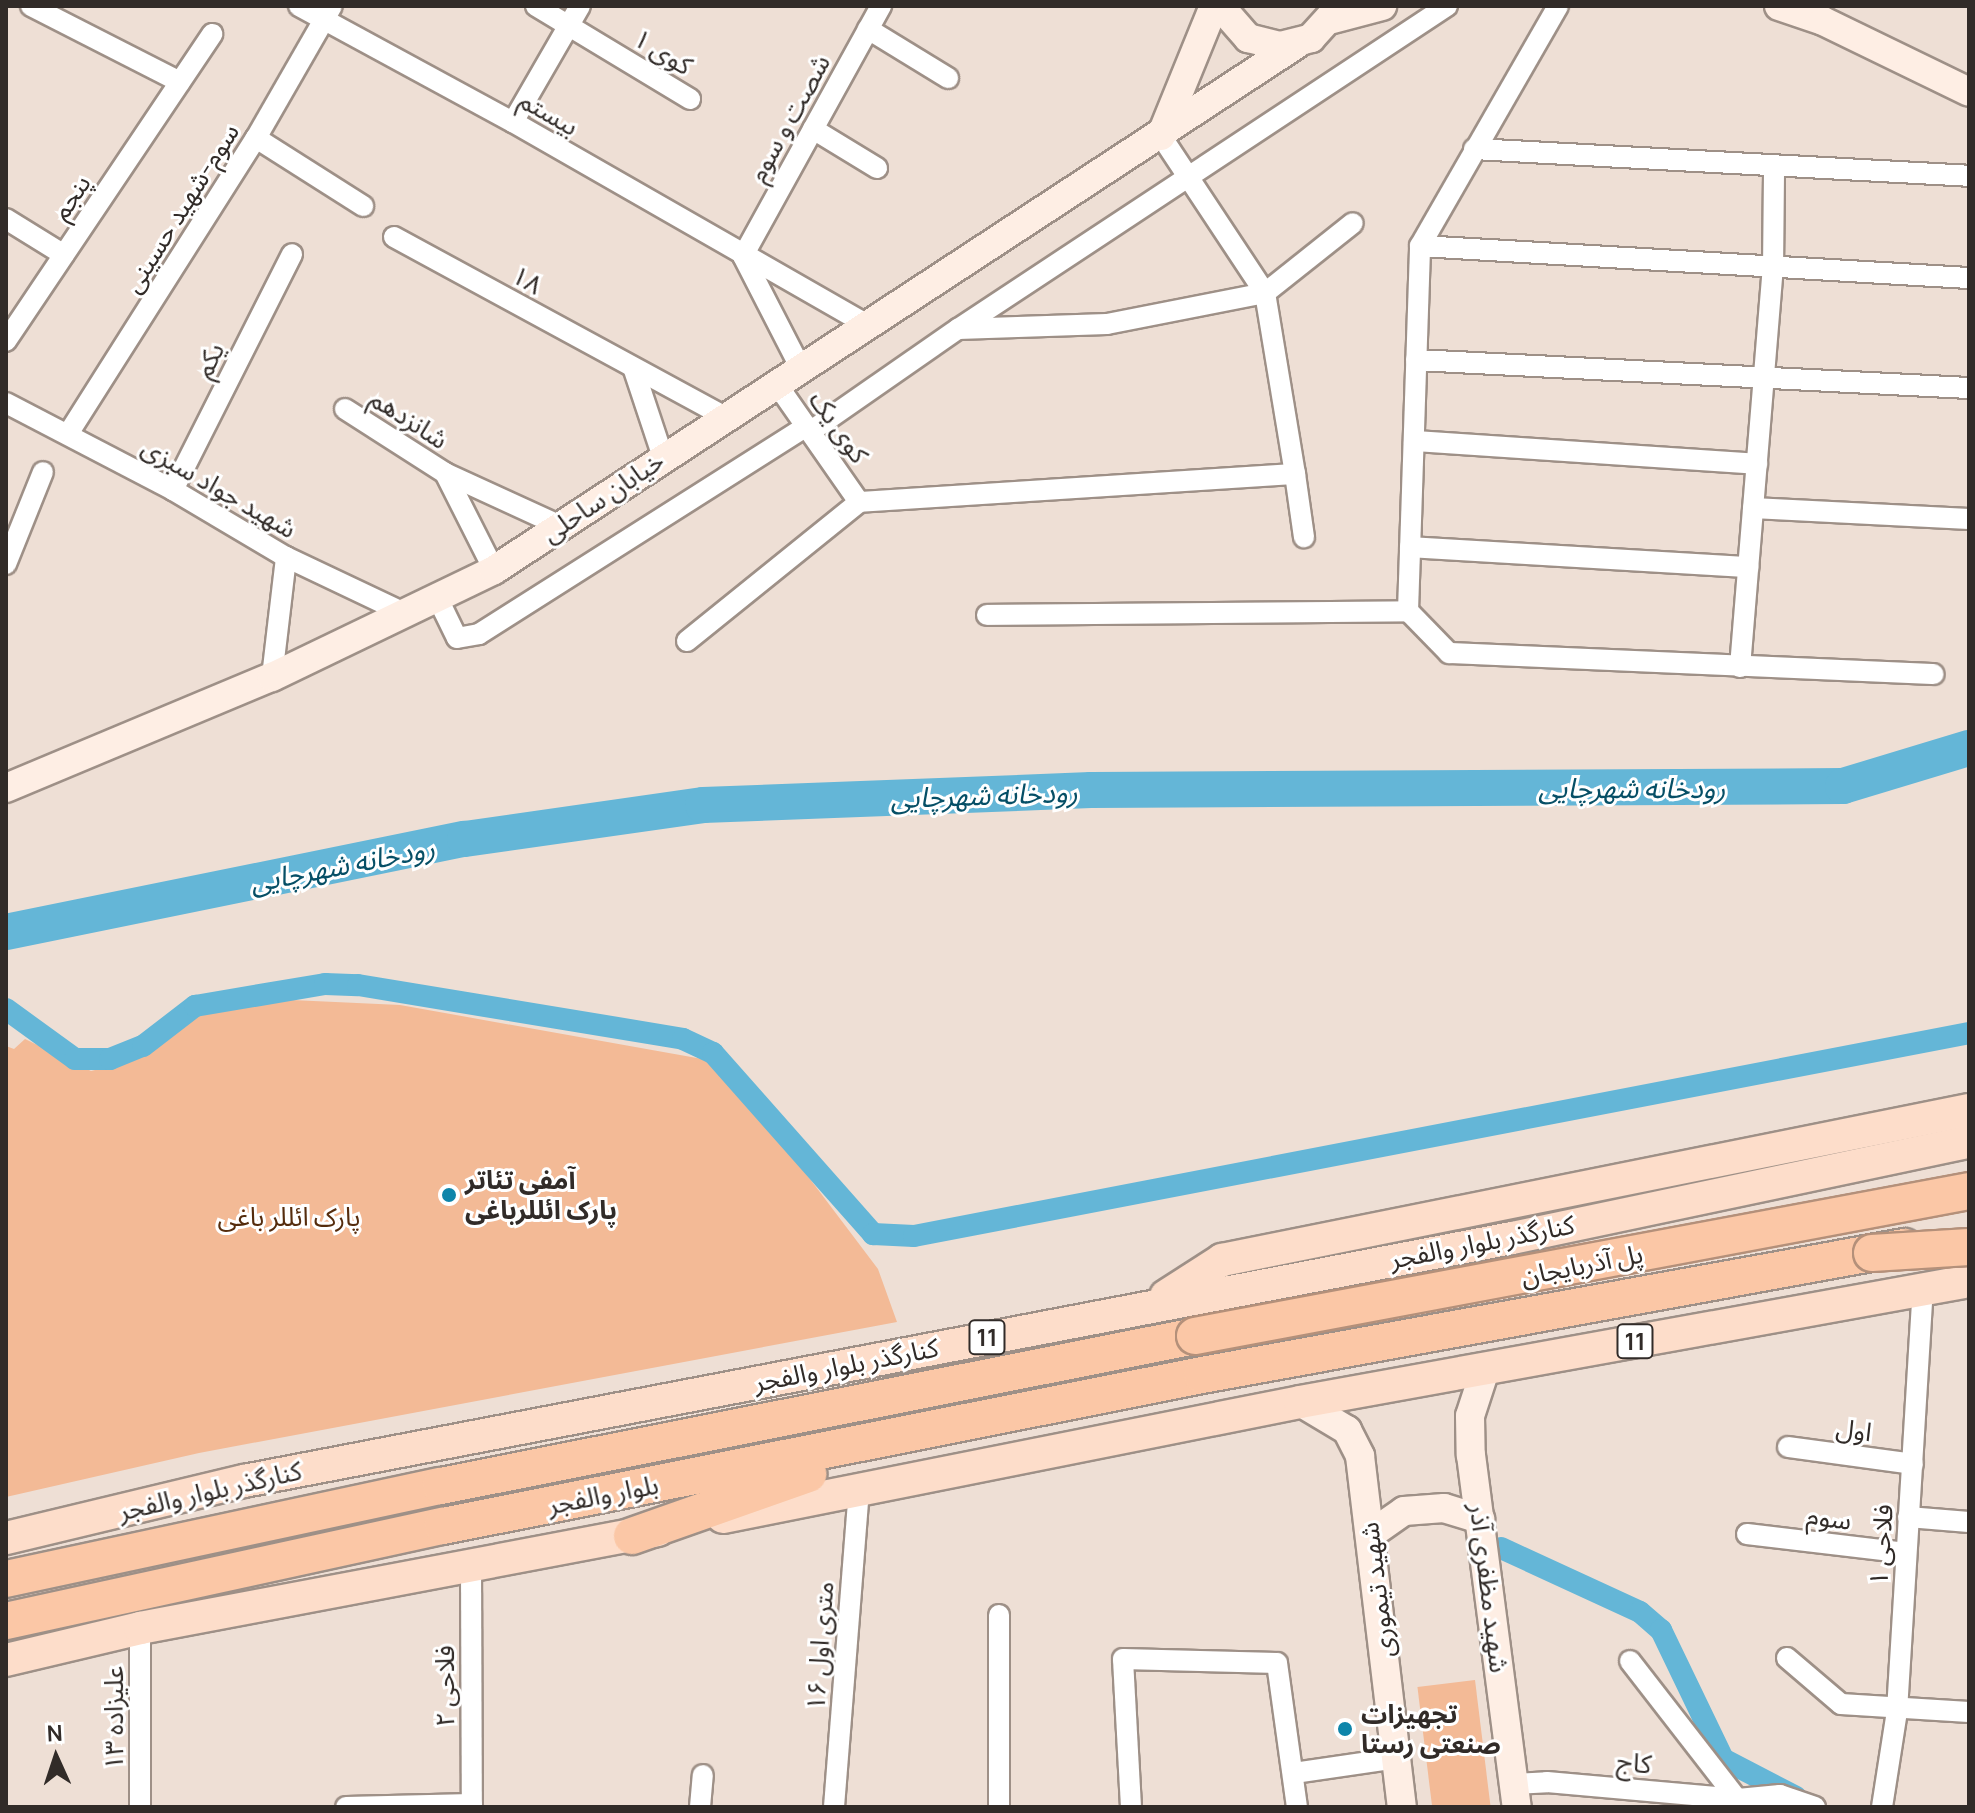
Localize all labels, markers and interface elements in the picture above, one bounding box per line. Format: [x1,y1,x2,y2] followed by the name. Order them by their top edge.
[628,22,698,82] street label: کوی ۱
[741,49,837,187] street label: شصت و سوم
[514,84,584,142] street label: بیستم
[116,118,246,298] street label: سوم-شهید حسینی
[45,168,97,226] street label: پنجم
[506,259,548,301] street label: ۱۸
[187,337,231,383] street label: یکم
[364,382,454,456] street label: شانزدهم
[803,385,875,469] street label: کوی یک
[136,431,302,545] street label: شهید جواد سبزی
[536,445,670,549] street label: خیابان ساحلی
[1538,770,1726,804] water label: رودخانه شهرچایی
[890,774,1078,814] water label: رودخانه شهرچایی
[247,830,437,898] water label: رودخانه شهرچایی
[465,1164,617,1226] place label: آمفی تئاتر پارک ائللرباغی
[440,1186,458,1204] marker: آمفی تئاتر پارک ائللرباغی
[218,1201,360,1233] park label: پارک ائللر باغی
[1387,1209,1577,1275] street label: کنارگذر بلوار والفجر
[1518,1238,1646,1292] street label: پل آذربایجان
[967,1317,1007,1357] road number: 11
[1615,1321,1655,1361] road number: 11
[751,1332,941,1398] street label: کنارگذر بلوار والفجر
[1834,1412,1874,1448] street label: اول
[115,1455,305,1527] street label: کنارگذر بلوار والفجر
[545,1469,661,1521] street label: بلوار والفجر
[1805,1500,1853,1536] street label: سوم
[1463,1501,1515,1675] street label: شهید مظفری آذر
[1863,1503,1899,1587] street label: فلاحی ۱
[1353,1520,1401,1660] street label: شهید تیموری
[800,1580,840,1712] street label: ۱۶ متری اول
[429,1645,461,1727] street label: فلاحی ۲
[98,1666,130,1770] street label: ۱۳ علیزاده
[1361,1698,1501,1760] place label: تجهیزات صنعتی رستا
[16,1717,96,1797] north arrow
[46,1718,63,1748] text: N
[1336,1720,1354,1738] marker: تجهیزات صنعتی رستا
[1615,1746,1653,1780] street label: کاج

